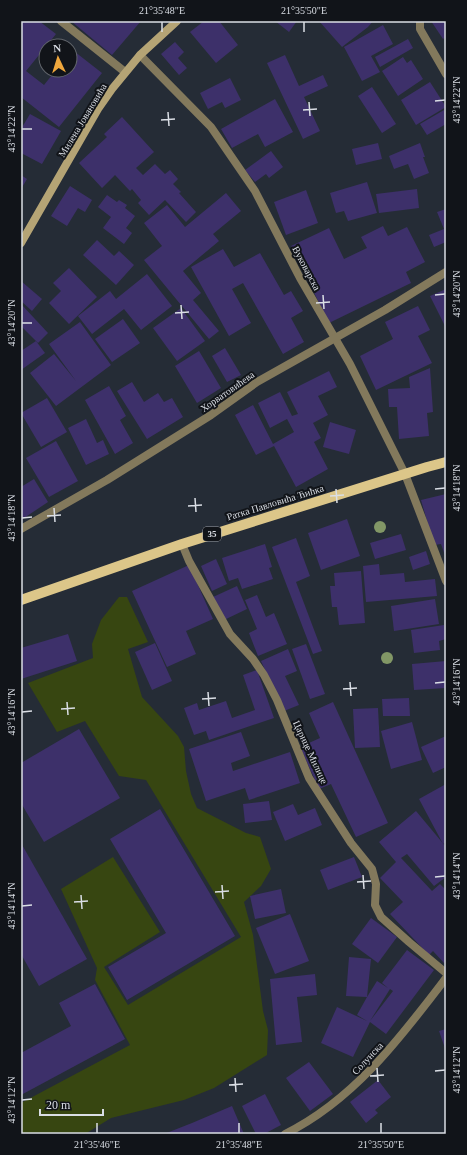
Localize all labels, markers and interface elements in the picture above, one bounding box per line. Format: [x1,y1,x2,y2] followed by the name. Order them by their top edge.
[139,5,185,16] text: 21°35'48"E
[281,5,327,16] text: 21°35'50"E
[38,38,78,78] north arrow
[53,42,62,54] text: N
[451,76,462,124] text: 43°14'22"N
[56,81,109,159] street label: Милена Јовановића
[6,105,17,153] text: 43°14'22"N
[290,244,323,293] street label: Вуковарска
[451,270,462,318] text: 43°14'20"N
[6,299,17,347] text: 43°14'20"N
[198,368,257,414] street label: Хорватовићева
[451,464,462,512] text: 43°14'18"N
[225,482,326,522] street label: Ратка Павловића Ћићка
[6,494,17,542] text: 43°14'18"N
[203,527,221,541] road number: 35
[451,658,462,706] text: 43°14'16"N
[6,688,17,736] text: 43°14'16"N
[291,719,330,786] street label: Царице Милице
[451,852,462,900] text: 43°14'14"N
[6,882,17,930] text: 43°14'14"N
[350,1039,386,1077] street label: Солунска
[451,1046,462,1094] text: 43°14'12"N
[6,1076,17,1124] text: 43°14'12"N
[40,1091,103,1117] scale bar
[46,1098,71,1112] text: 20 m
[74,1139,120,1150] text: 21°35'46"E
[216,1139,262,1150] text: 21°35'48"E
[358,1139,404,1150] text: 21°35'50"E

